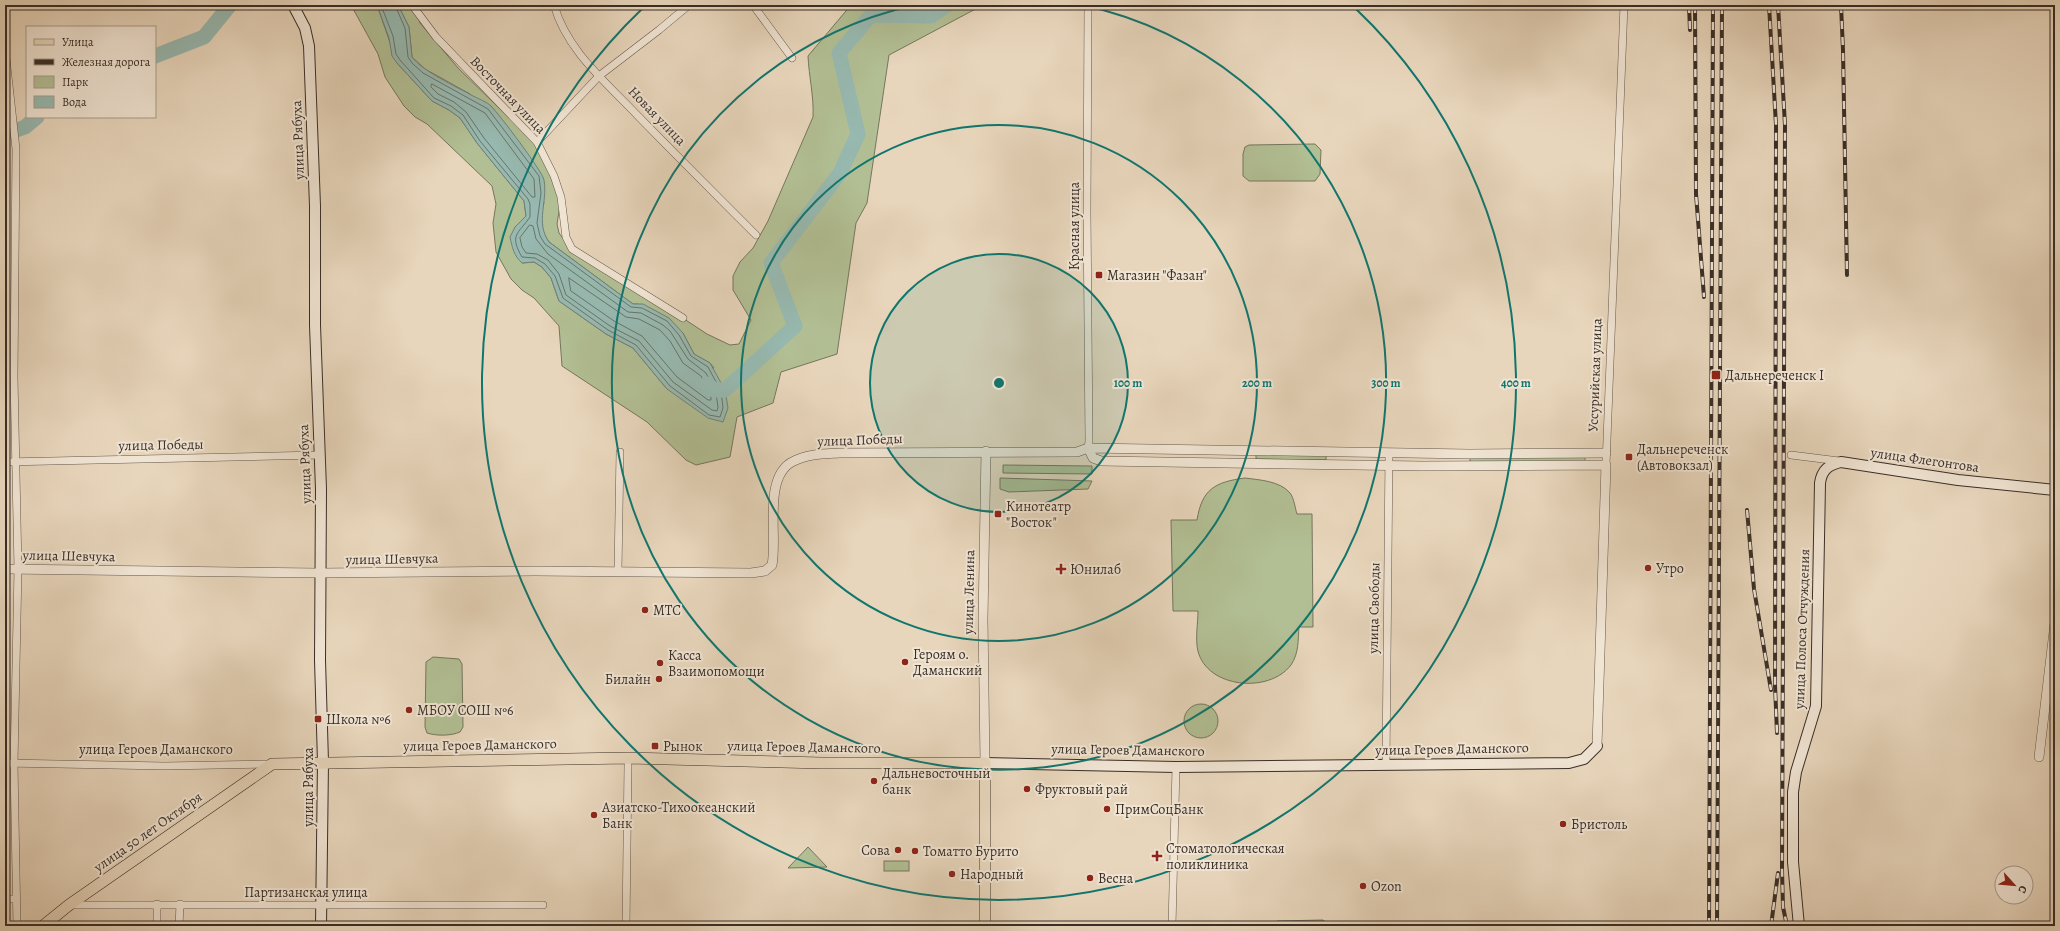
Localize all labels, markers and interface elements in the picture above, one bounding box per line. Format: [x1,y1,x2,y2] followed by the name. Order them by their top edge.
[26,26,156,118] legend
[62,34,94,50] text: Улица
[466,52,550,138] street label: Восточная улица
[62,54,151,70] text: Железная дорога
[62,74,88,90] text: Парк
[624,82,691,150] street label: Новая улица
[62,94,87,110] text: Вода
[287,99,309,181] street label: улица Рябуха
[1065,181,1084,270] street label: Красная улица
[1107,266,1207,285] place label: Магазин "Фазан"
[1094,270,1104,280] marker: Магазин "Фазан"
[1584,317,1606,432] street label: Уссурийская улица
[1725,366,1824,385] place label: Дальнереченск I
[1710,369,1722,381] marker: Дальнереченск I
[1114,375,1142,391] text: 100 m
[1242,375,1272,391] text: 200 m
[1371,375,1401,391] text: 300 m
[1501,375,1531,391] text: 400 m
[992,376,1006,390] centre of rings
[294,423,316,505] street label: улица Рябуха
[816,429,903,451] street label: улица Победы
[117,435,204,455] street label: улица Победы
[1637,440,1728,475] place label: Дальнереченск (Автовокзал)
[1869,443,1981,477] street label: улица Флегонтова
[1624,452,1634,462] marker: Дальнереченск (Автовокзал)
[1006,497,1071,532] place label: Кинотеатр "Восток"
[993,509,1003,519] marker: Кинотеатр "Восток"
[22,546,116,566] street label: улица Шевчука
[1790,548,1814,710] street label: улица Полоса Отчуждения
[345,549,439,569] street label: улица Шевчука
[959,549,979,636] street label: улица Ленина
[1656,559,1684,578] place label: Утро
[1070,560,1121,579] place label: Юнилаб
[1364,562,1384,655] street label: улица Свободы
[1055,563,1067,575] marker: Юнилаб
[1643,563,1653,573] marker: Утро
[653,601,681,620] place label: МТС
[640,605,650,615] marker: МТС
[913,645,982,680] place label: Героям о. Даманский
[668,646,765,681] place label: Касса Взаимопомощи
[900,657,910,667] marker: Героям о. Даманский
[655,658,665,668] marker: Касса Взаимопомощи
[605,670,651,689] place label: Билайн
[654,674,664,684] marker: Билайн
[417,701,514,720] place label: МБОУ СОШ №6
[404,705,414,715] marker: МБОУ СОШ №6
[326,710,391,729] place label: Школа №6
[313,714,323,724] marker: Школа №6
[402,734,557,756] street label: улица Героев Даманского
[726,736,881,758] street label: улица Героев Даманского
[663,737,702,756] place label: Рынок
[1374,738,1529,760] street label: улица Героев Даманского
[1050,739,1205,761] street label: улица Героев Даманского
[78,740,233,759] street label: улица Героев Даманского
[650,741,660,751] marker: Рынок
[299,747,318,828] street label: улица Рябуха
[882,764,991,799] place label: Дальневосточный банк
[869,776,879,786] marker: Дальневосточный банк
[1035,780,1128,799] place label: Фруктовый рай
[1022,784,1032,794] marker: Фруктовый рай
[89,787,206,877] street label: улица 50 лет Октября
[601,798,755,833] place label: Азиатско-Тихоокеанский Банк
[1115,800,1203,819] place label: ПримСоцБанк
[1102,804,1112,814] marker: ПримСоцБанк
[589,810,599,820] marker: Азиатско-Тихоокеанский Банк
[1571,815,1627,834] place label: Бристоль
[1558,819,1568,829] marker: Бристоль
[1166,839,1285,874] place label: Стоматологическая поликлиника
[861,841,891,860] place label: Сова
[923,842,1019,861] place label: Томатто Бурито
[893,845,903,855] marker: Сова
[910,846,920,856] marker: Томатто Бурито
[1151,850,1163,862] marker: Стоматологическая поликлиника
[960,865,1024,884] place label: Народный
[1994,865,2034,905] north arrow
[947,869,957,879] marker: Народный
[1098,869,1134,888] place label: Весна
[1085,873,1095,883] marker: Весна
[1371,877,1402,896] place label: Ozon
[1358,881,1368,891] marker: Ozon
[244,883,368,902] street label: Партизанская улица
[2014,883,2031,896] text: С

